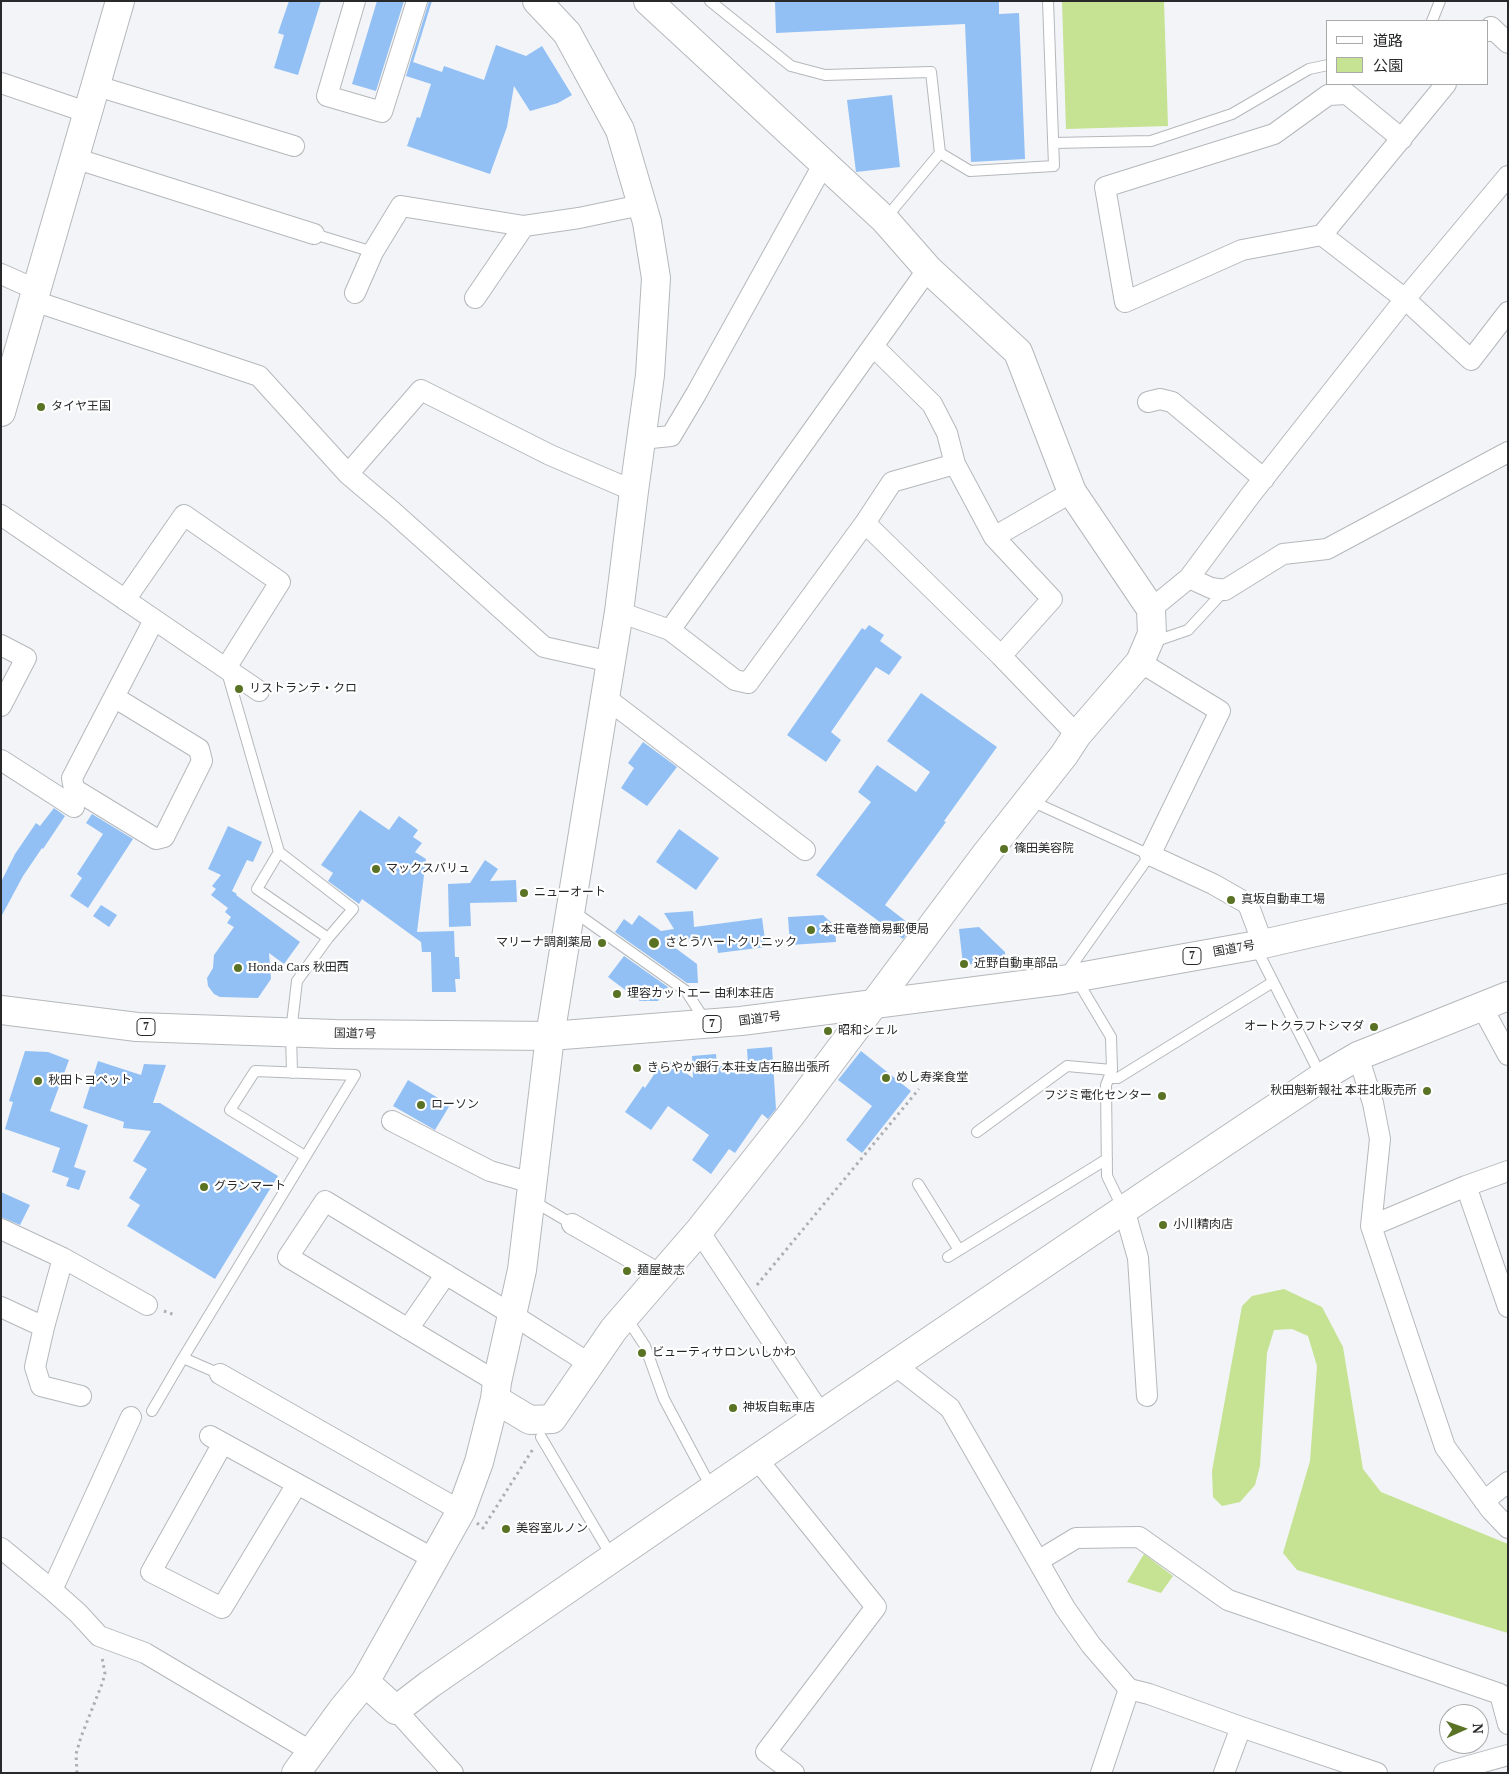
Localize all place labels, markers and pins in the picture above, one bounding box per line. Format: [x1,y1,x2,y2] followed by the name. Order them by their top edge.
[51,400,111,414] place label: タイヤ王国
[35,401,47,413] marker: タイヤ王国
[249,682,357,696] place label: リストランテ・クロ
[233,683,245,695] marker: リストランテ・クロ
[1014,842,1074,856] place label: 篠田美容院
[998,843,1010,855] marker: 篠田美容院
[386,862,470,876] place label: マックスバリュ
[370,863,382,875] marker: マックスバリュ
[534,886,606,900] place label: ニューオート
[518,887,530,899] marker: ニューオート
[1241,893,1325,907] place label: 真坂自動車工場
[1225,894,1237,906] marker: 真坂自動車工場
[821,923,929,937] place label: 本荘竜巻簡易郵便局
[805,924,817,936] marker: 本荘竜巻簡易郵便局
[496,936,592,950] place label: マリーナ調剤薬局
[647,936,661,950] marker: さとうハートクリニック
[665,936,797,950] place label: さとうハートクリニック
[596,937,608,949] marker: マリーナ調剤薬局
[974,957,1058,971] place label: 近野自動車部品
[958,958,970,970] marker: 近野自動車部品
[248,961,349,975] place label: Honda Cars 秋田西
[232,962,244,974] marker: Honda Cars 秋田西
[627,987,774,1001] place label: 理容カットエー 由利本荘店
[611,988,623,1000] marker: 理容カットエー 由利本荘店
[1244,1020,1364,1034] place label: オートクラフトシマダ
[1368,1021,1380,1033] marker: オートクラフトシマダ
[838,1024,898,1038] place label: 昭和シェル
[822,1025,834,1037] marker: 昭和シェル
[647,1061,830,1075] place label: きらやか銀行 本荘支店石脇出張所
[631,1062,643,1074] marker: きらやか銀行 本荘支店石脇出張所
[896,1071,968,1085] place label: めし寿楽食堂
[880,1072,892,1084] marker: めし寿楽食堂
[48,1074,132,1088] place label: 秋田トヨペット
[32,1075,44,1087] marker: 秋田トヨペット
[1270,1084,1417,1098] place label: 秋田魁新報社 本荘北販売所
[1421,1085,1433,1097] marker: 秋田魁新報社 本荘北販売所
[1044,1089,1152,1103] place label: フジミ電化センター
[1156,1090,1168,1102] marker: フジミ電化センター
[431,1098,479,1112] place label: ローソン
[415,1099,427,1111] marker: ローソン
[214,1180,286,1194] place label: グランマート
[198,1181,210,1193] marker: グランマート
[1173,1218,1233,1232] place label: 小川精肉店
[1157,1219,1169,1231] marker: 小川精肉店
[637,1264,685,1278] place label: 麺屋鼓志
[621,1265,633,1277] marker: 麺屋鼓志
[652,1346,796,1360] place label: ビューティサロンいしかわ
[636,1347,648,1359] marker: ビューティサロンいしかわ
[743,1401,815,1415] place label: 神坂自転車店
[727,1402,739,1414] marker: 神坂自転車店
[516,1522,588,1536] place label: 美容室ルノン
[500,1523,512,1535] marker: 美容室ルノン

